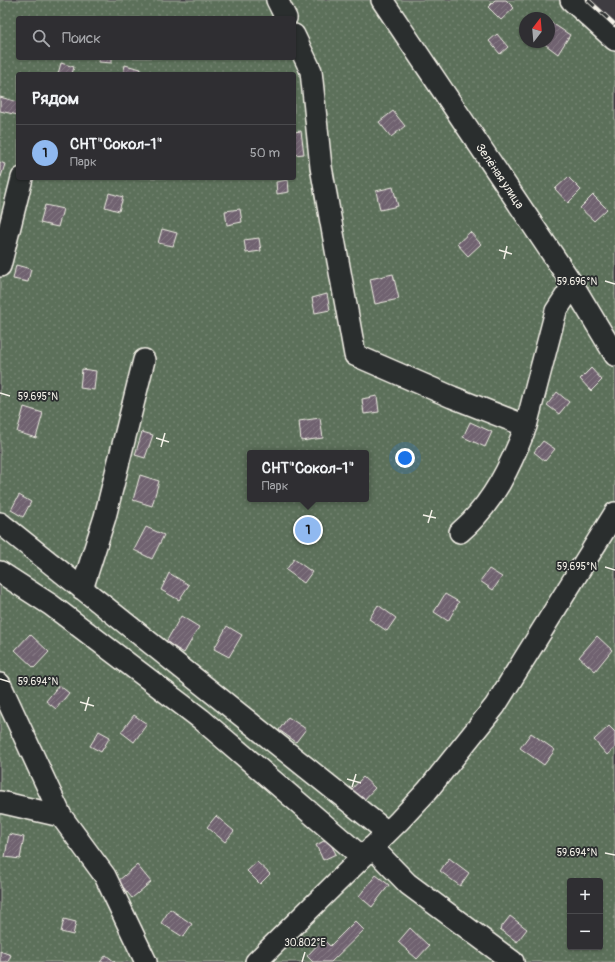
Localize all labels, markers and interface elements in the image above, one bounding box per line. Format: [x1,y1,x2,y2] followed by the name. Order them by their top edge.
[519,12,555,48] north arrow
[16,16,296,60] search box
[30,27,52,49] icon: search
[62,29,101,48] text: Поиск
[32,88,79,109] text: Рядом
[70,135,163,154] text: СНТ"Сокол-1"
[472,141,527,212] street label: Зелёная улица
[42,145,48,161] text: 1
[250,145,280,161] text: 50 m
[70,154,97,170] text: Парк
[557,276,598,288] text: 59.696°N
[18,391,58,403] text: 59.695°N
[395,448,415,468] your location
[247,450,369,502] popup
[262,459,354,478] text: СНТ"Сокол-1"
[262,478,288,494] text: Парк
[295,515,321,545] pin: 1
[557,561,597,573] text: 59.695°N
[18,676,59,688] text: 59.694°N
[557,847,598,859] text: 59.694°N
[567,878,603,950] map controls
[567,878,603,914] button: +
[567,914,603,950] button: −
[284,937,326,949] text: 30.802°E

